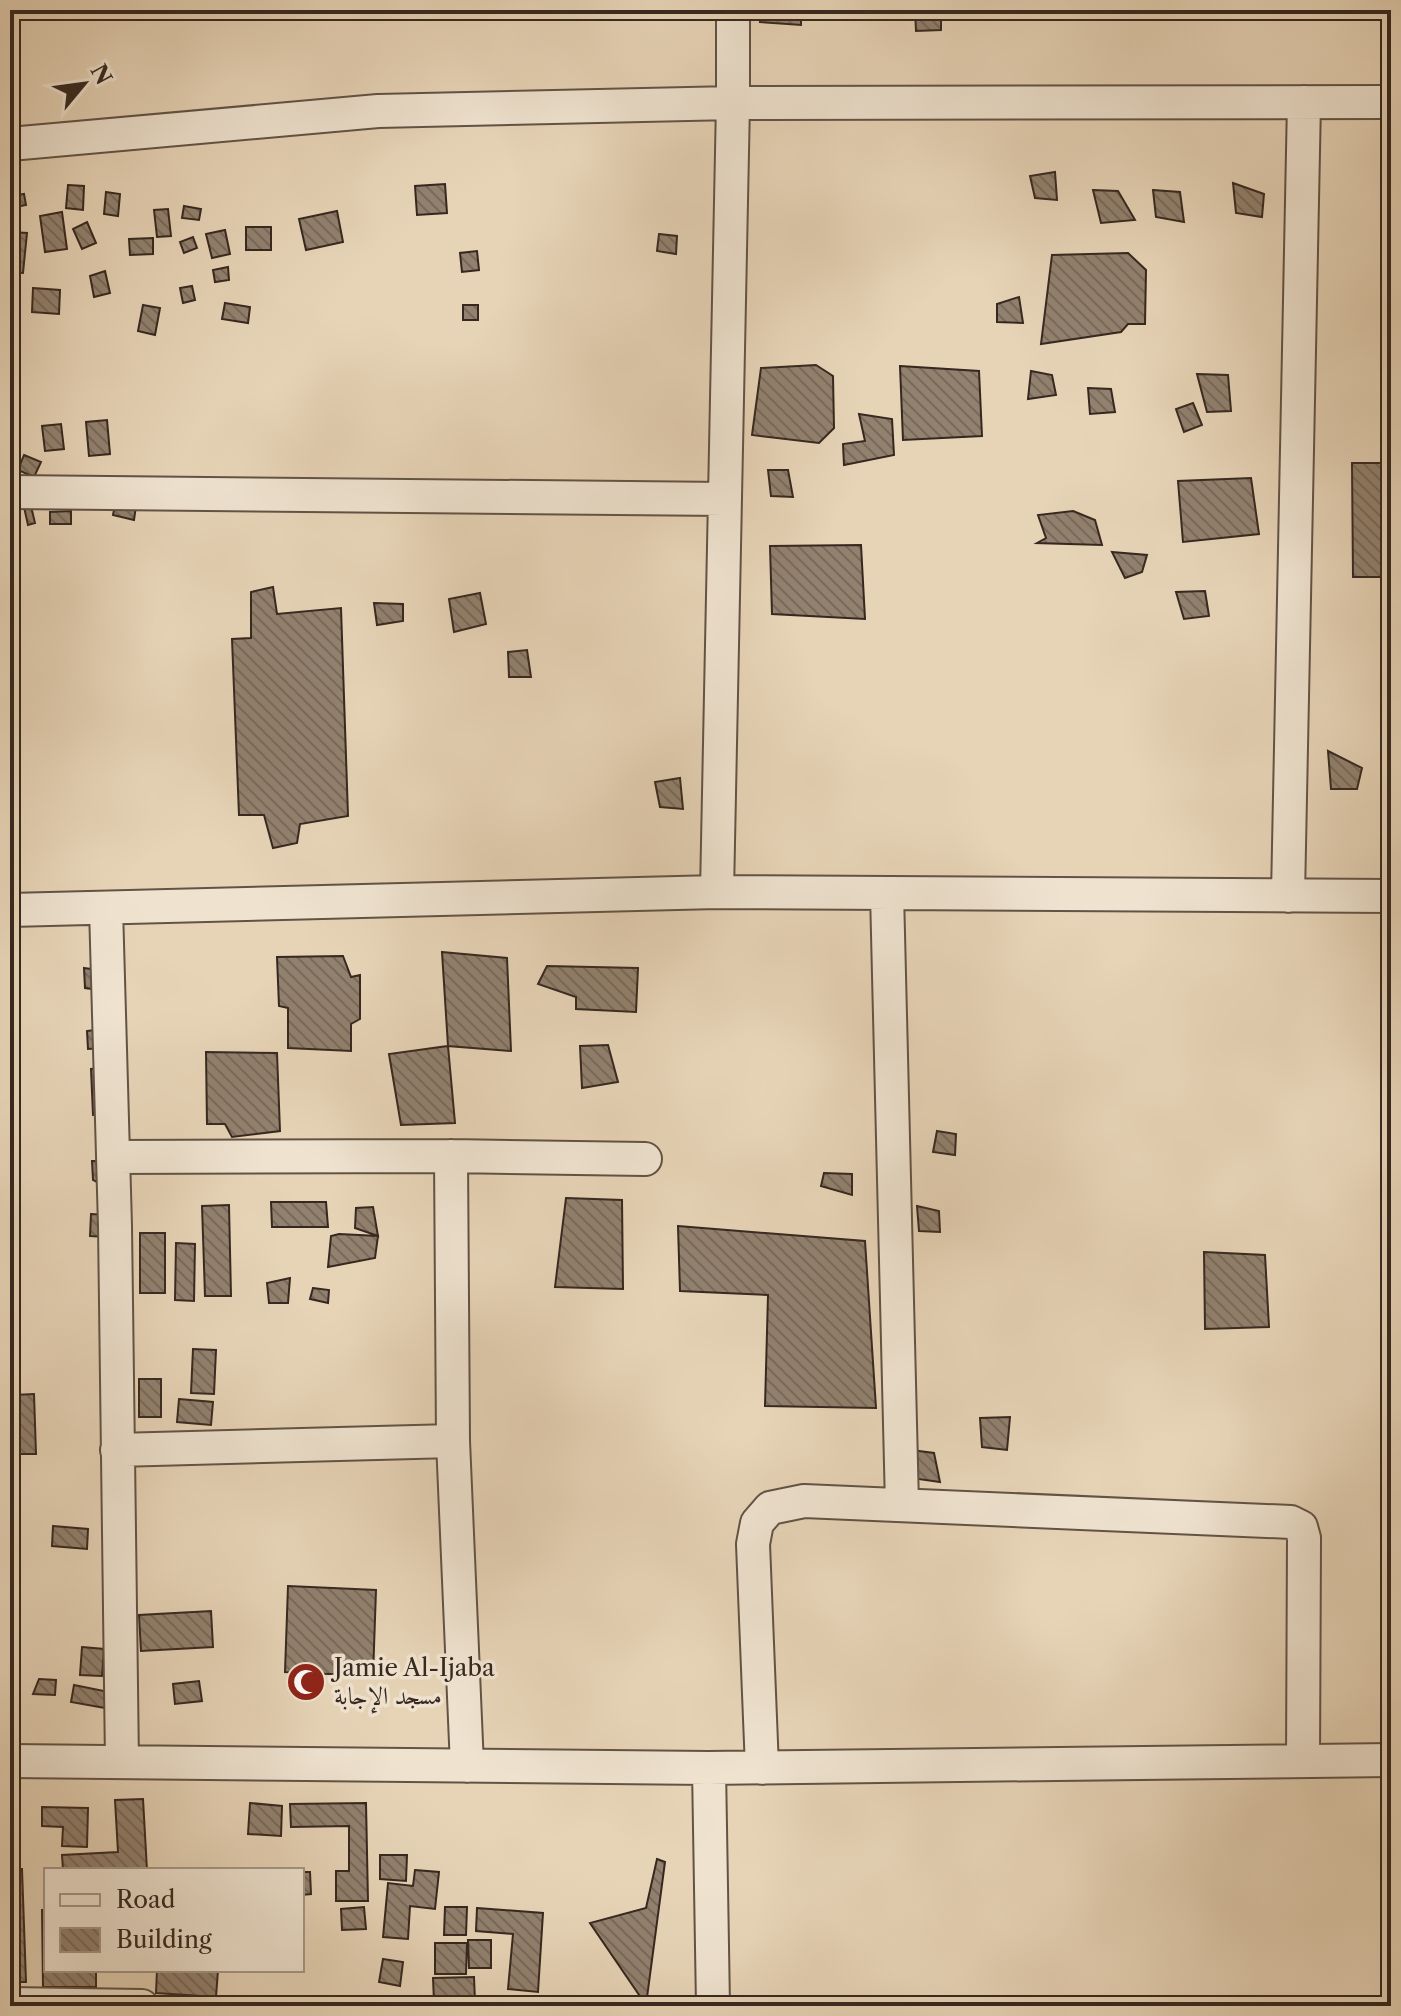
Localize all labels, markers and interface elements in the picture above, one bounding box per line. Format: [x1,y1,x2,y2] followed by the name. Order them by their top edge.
[44,44,124,124] north arrow
[85,60,117,89] text: N
[330,1653,495,1714] place label: Jamie Al-Ijaba مسجد الإجابة
[285,1661,327,1703] mosque icon: Jamie Al-Ijaba مسجد الإجابة
[44,1868,304,1972] legend
[116,1885,176,1914] text: Road
[116,1925,212,1954] text: Building

